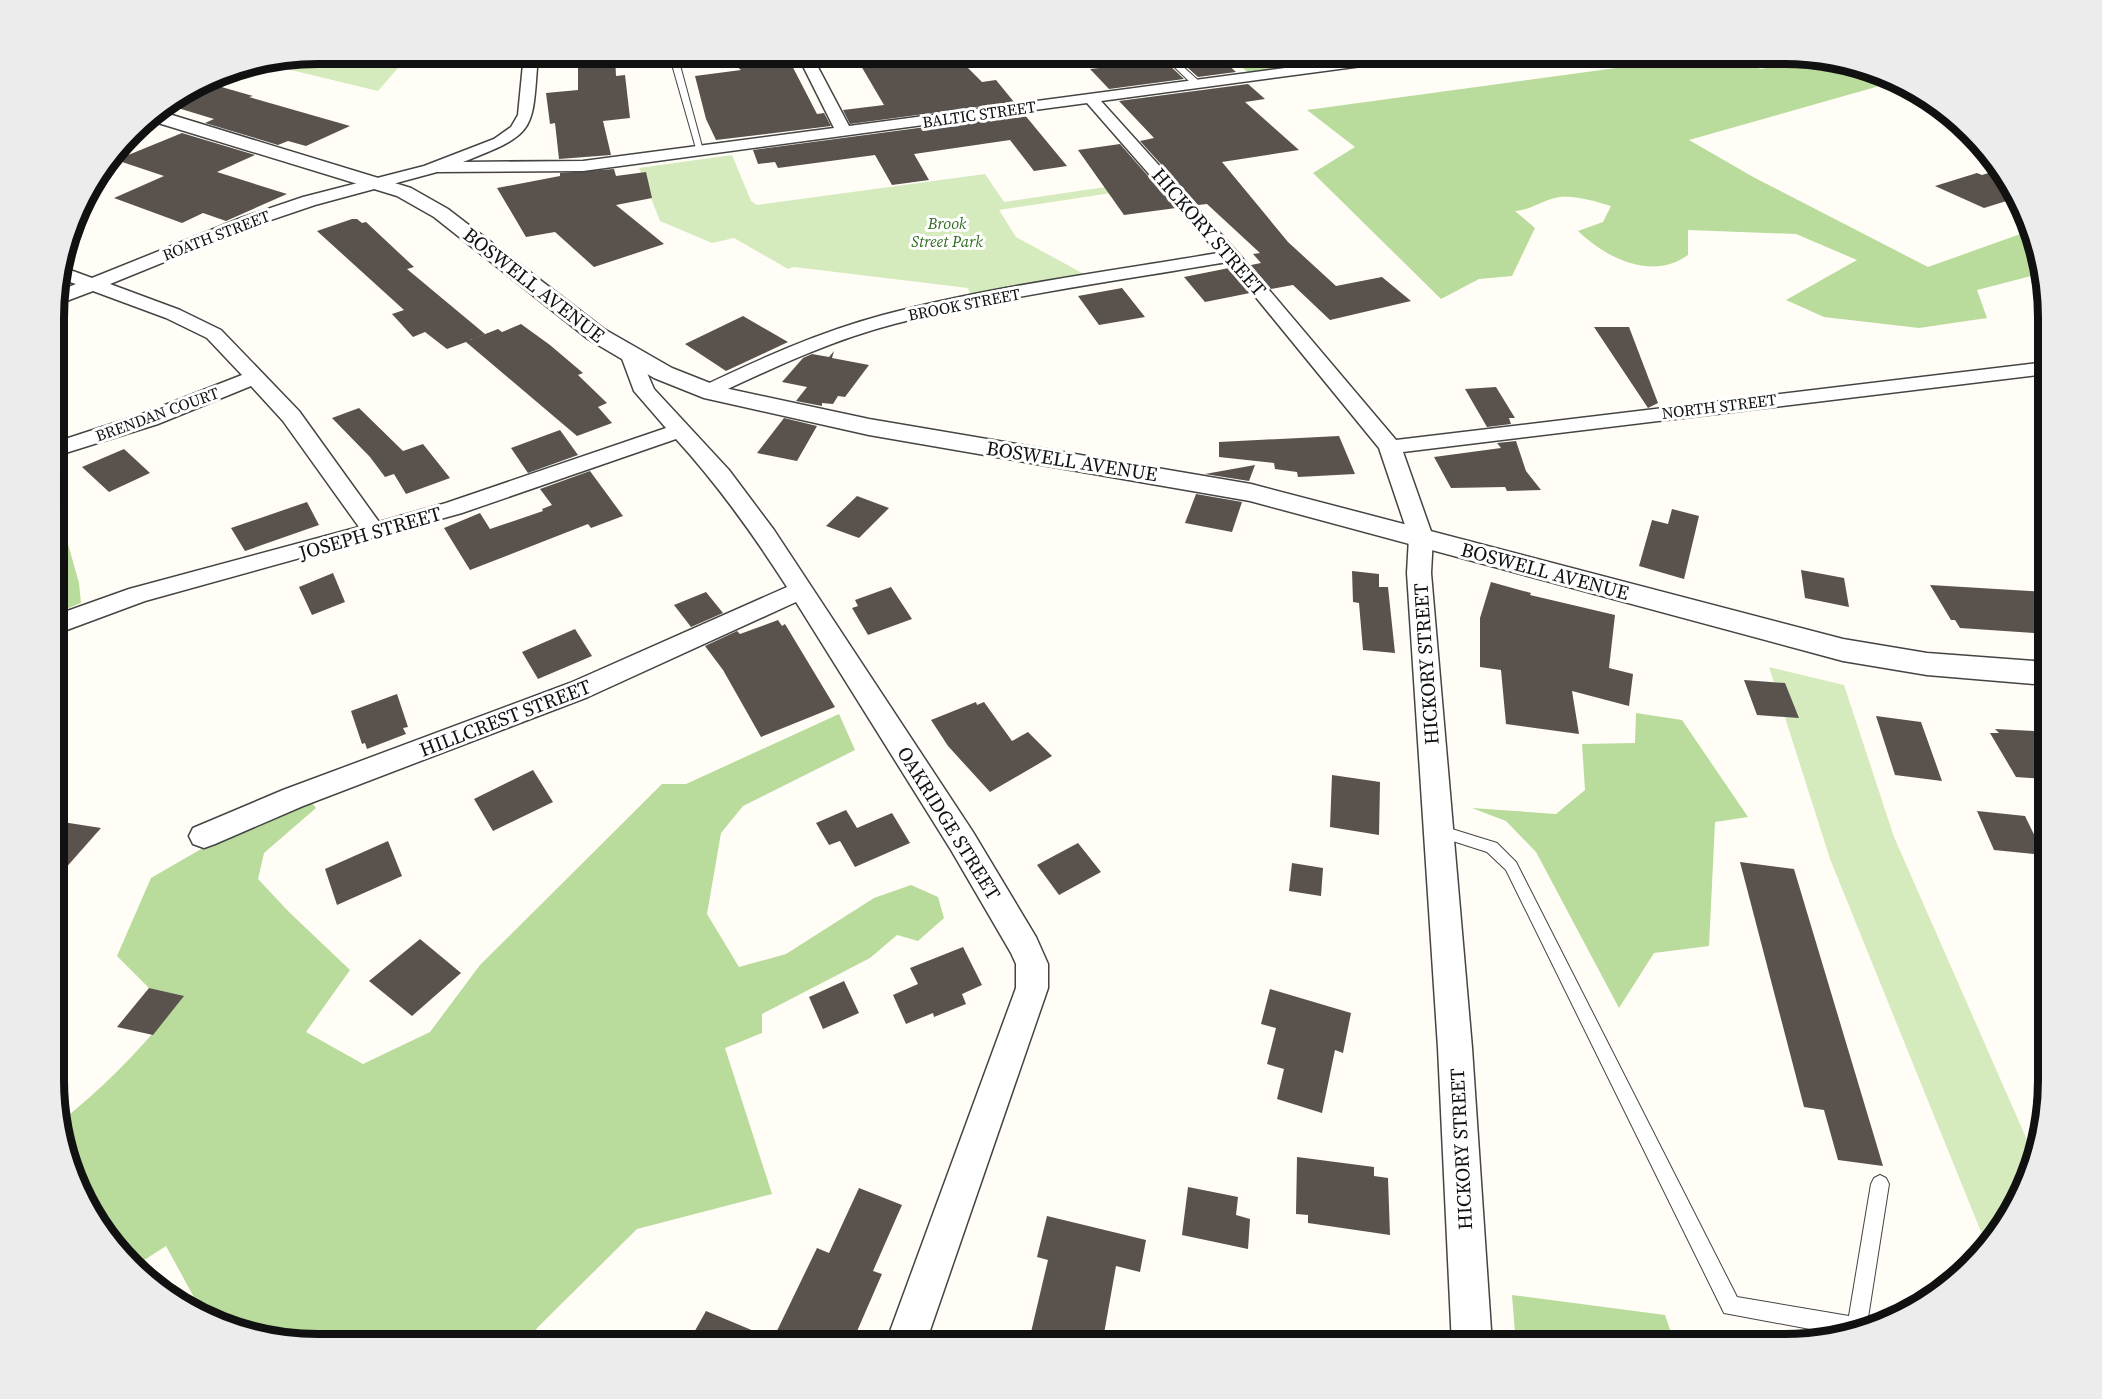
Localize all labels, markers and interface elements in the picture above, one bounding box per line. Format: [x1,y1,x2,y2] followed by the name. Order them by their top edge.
[921,95,1038,133] street label: BALTIC STREET
[1145,162,1273,302] street label: HICKORY STREET
[159,204,273,266] street label: ROATH STREET
[911,212,983,252] park label: Brook Street Park
[457,221,611,349] street label: BOSWELL AVENUE
[906,282,1022,326] street label: BROOK STREET
[92,381,222,447] street label: BRENDAN COURT
[1660,388,1778,424] street label: NORTH STREET
[985,434,1159,488] street label: BOSWELL AVENUE
[295,499,444,567] street label: JOSEPH STREET
[1458,535,1632,607] street label: BOSWELL AVENUE
[1406,582,1446,746] street label: HICKORY STREET
[415,672,595,764] street label: HILLCREST STREET
[890,741,1008,905] street label: OAKRIDGE STREET
[1443,1067,1479,1231] street label: HICKORY STREET

